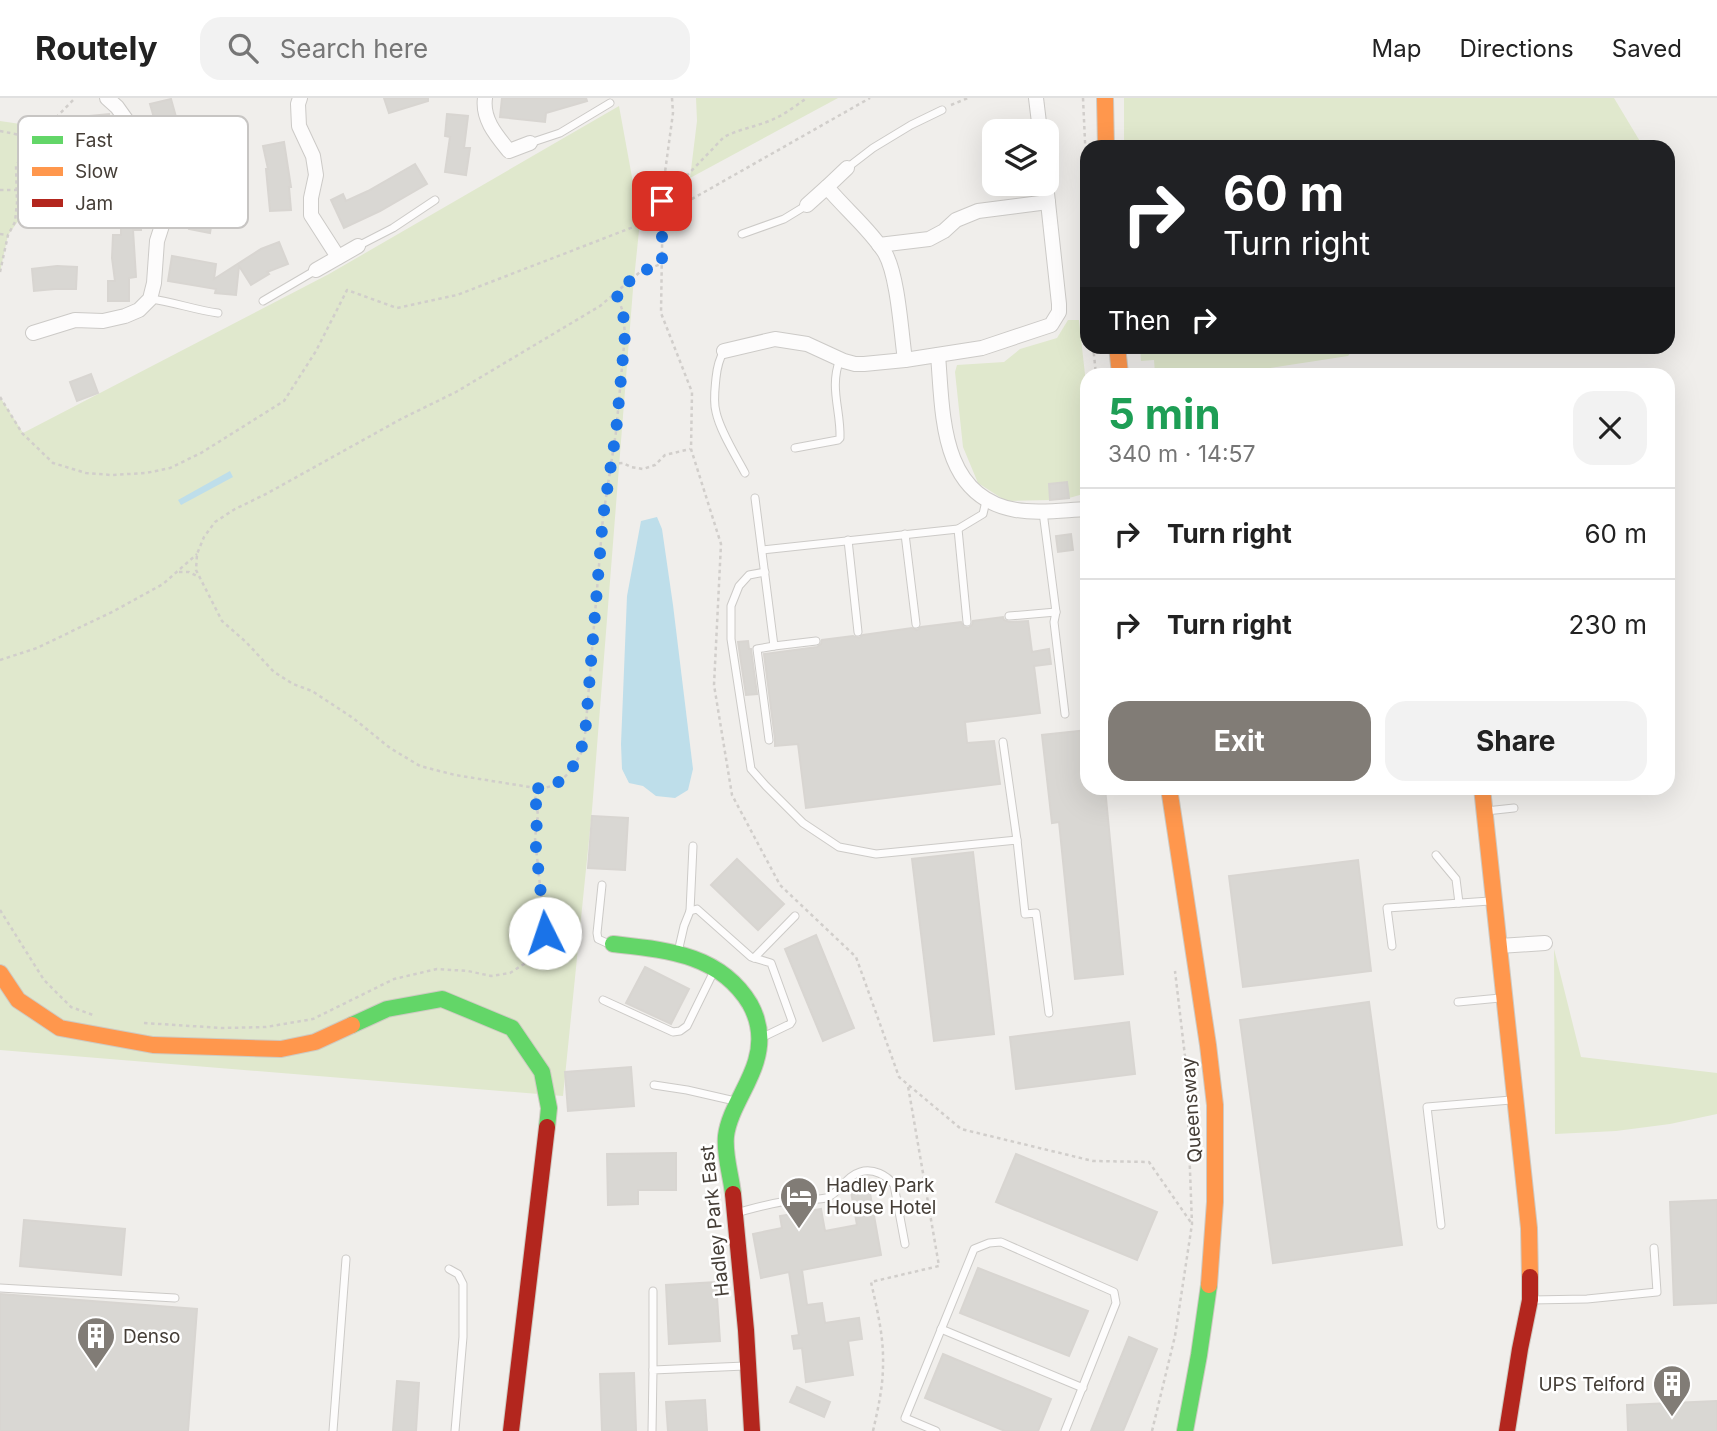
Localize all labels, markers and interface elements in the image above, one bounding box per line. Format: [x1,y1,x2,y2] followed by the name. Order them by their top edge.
[200,17,690,80] search box
[35,28,158,68] text: Routely
[224,29,262,67] icon: search
[280,33,428,64] text: Search here
[1372,34,1421,63] text: Map
[1459,34,1574,63] text: Directions
[1612,34,1682,63] text: Saved
[18,116,248,228] legend
[982,119,1059,196] map controls
[982,119,1059,196] button: layers
[75,129,113,152] text: Fast
[75,160,118,183] text: Slow
[1223,164,1344,223] text: 60 m
[1108,168,1199,259] icon: right
[632,171,692,231] pin
[643,182,681,220] icon: arrive
[75,192,113,215] text: Jam
[1223,224,1370,263] text: Turn right
[1185,301,1223,339] icon: right
[1108,305,1171,336] text: Then
[1108,388,1221,439] text: 5 min
[1573,391,1647,465] button: close
[1108,440,1256,468] text: 340 m · 14:57
[1108,515,1146,553] icon: right
[1167,518,1292,549] text: Turn right
[1584,518,1647,549] text: 60 m
[1108,606,1146,644] icon: right
[1167,609,1292,640] text: Turn right
[1569,609,1647,640] text: 230 m
[1108,701,1371,781] button: Exit
[1385,701,1647,781] button: Share
[508,896,582,970] position arrow
[1176,1056,1207,1164] street label: Queensway
[695,1144,734,1298] street label: Hadley Park East
[826,1174,936,1219] place label: Hadley Park House Hotel
[778,1175,820,1230] hotel icon: Hadley Park House Hotel
[75,1315,117,1370] building icon: Denso
[123,1325,180,1348] place label: Denso
[1651,1363,1693,1418] building icon: UPS Telford
[1538,1373,1645,1396] place label: UPS Telford

